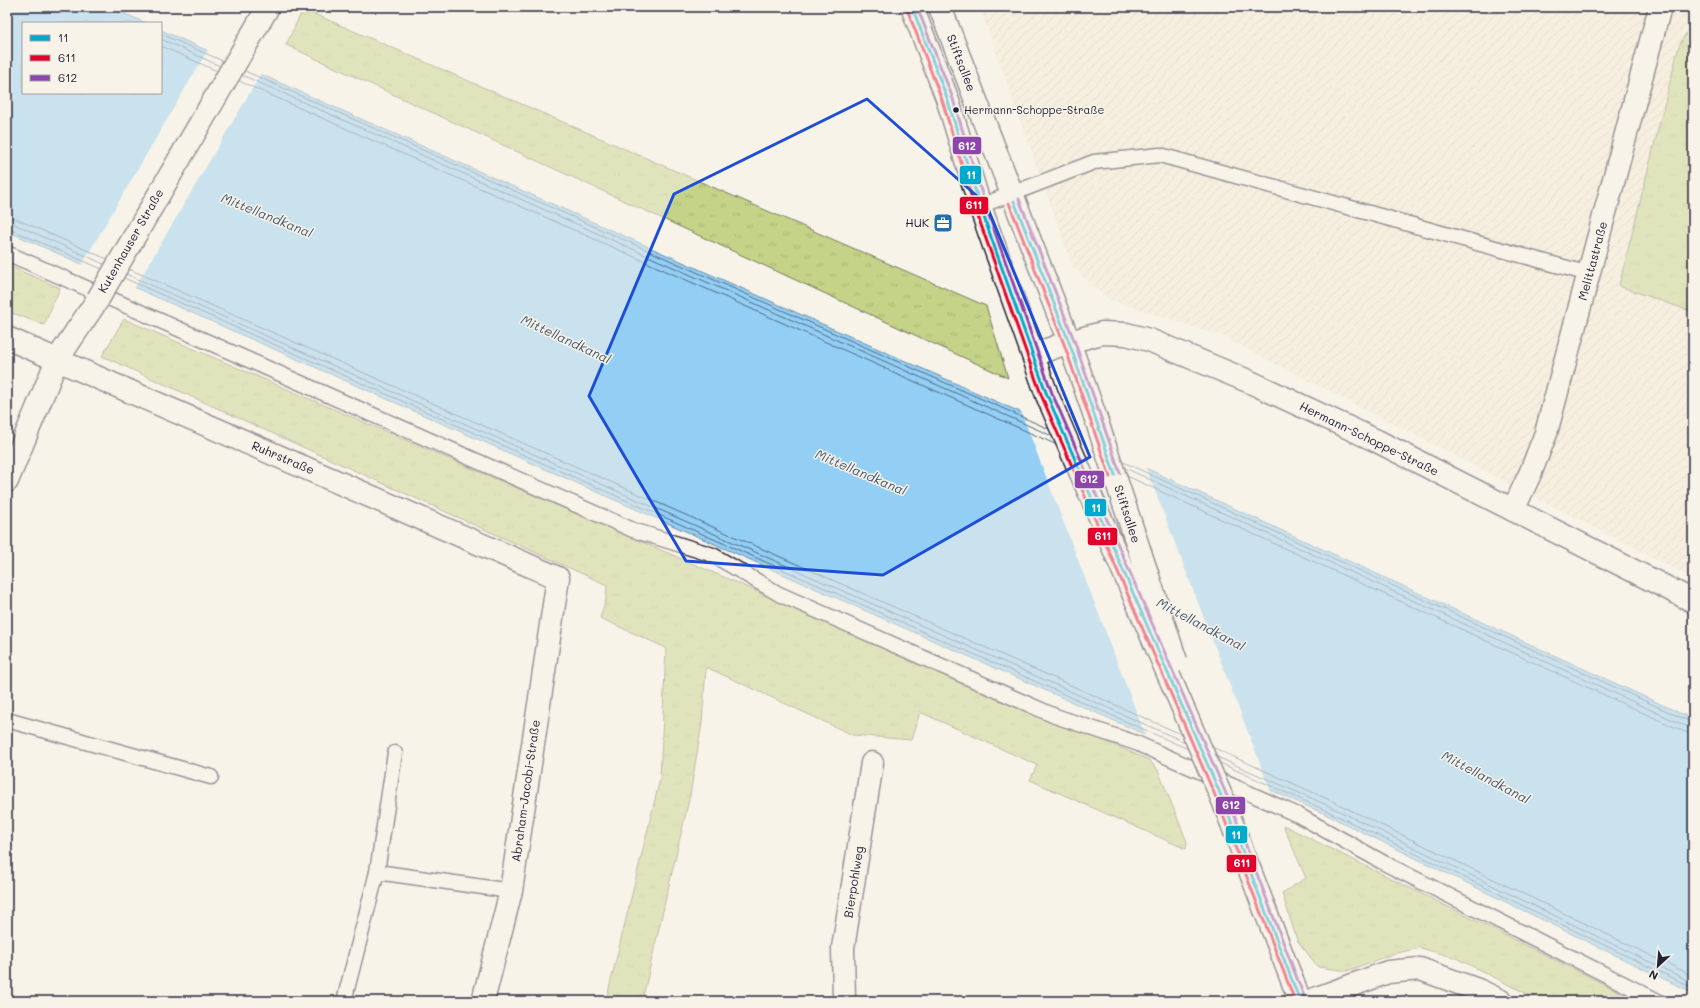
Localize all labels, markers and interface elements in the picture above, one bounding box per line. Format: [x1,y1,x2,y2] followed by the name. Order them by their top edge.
[22,22,162,94] legend
[58,29,69,45] text: 11
[944,32,980,93] street label: Stiftsallee
[58,49,76,65] text: 611
[58,69,77,85] text: 612
[964,102,1104,117] place label: Hermann-Schoppe-Straße
[951,105,961,115] marker: Hermann-Schoppe-Straße
[952,136,982,155] line badge: 612
[958,138,976,153] text: 612
[959,165,982,185] line badge: 11
[966,167,976,182] text: 11
[94,186,166,295] street label: Kutenhauser Straße
[219,188,316,241] water label: Mittellandkanal
[959,196,989,215] line badge: 611
[966,197,982,212] text: 611
[932,212,954,234] office icon: HUK
[905,214,930,230] place label: HUK
[1574,219,1610,302] street label: Melittastraße
[518,310,615,367] water label: Mittellandkanal
[1297,397,1442,479] street label: Hermann-Schoppe-Straße
[250,437,317,477] street label: Ruhrstraße
[813,445,910,499] water label: Mittellandkanal
[1074,470,1105,489] line badge: 612
[1080,471,1098,486] text: 612
[1111,483,1145,545] street label: Stiftsallee
[1084,498,1107,517] line badge: 11
[1091,500,1101,515] text: 11
[1087,527,1118,546] line badge: 611
[1095,528,1111,543] text: 611
[1154,593,1249,654] water label: Mittellandkanal
[507,719,543,863] street label: Abraham-Jacobi-Straße
[1439,746,1534,807] water label: Mittellandkanal
[1215,796,1246,815] line badge: 612
[1222,797,1240,812] text: 612
[1225,825,1248,844] line badge: 11
[1231,827,1241,842] text: 11
[839,845,867,919] street label: Bierpohlweg
[1226,854,1257,873] line badge: 611
[1234,855,1250,870] text: 611
[1638,946,1678,986] north arrow
[1646,967,1660,984] text: N

